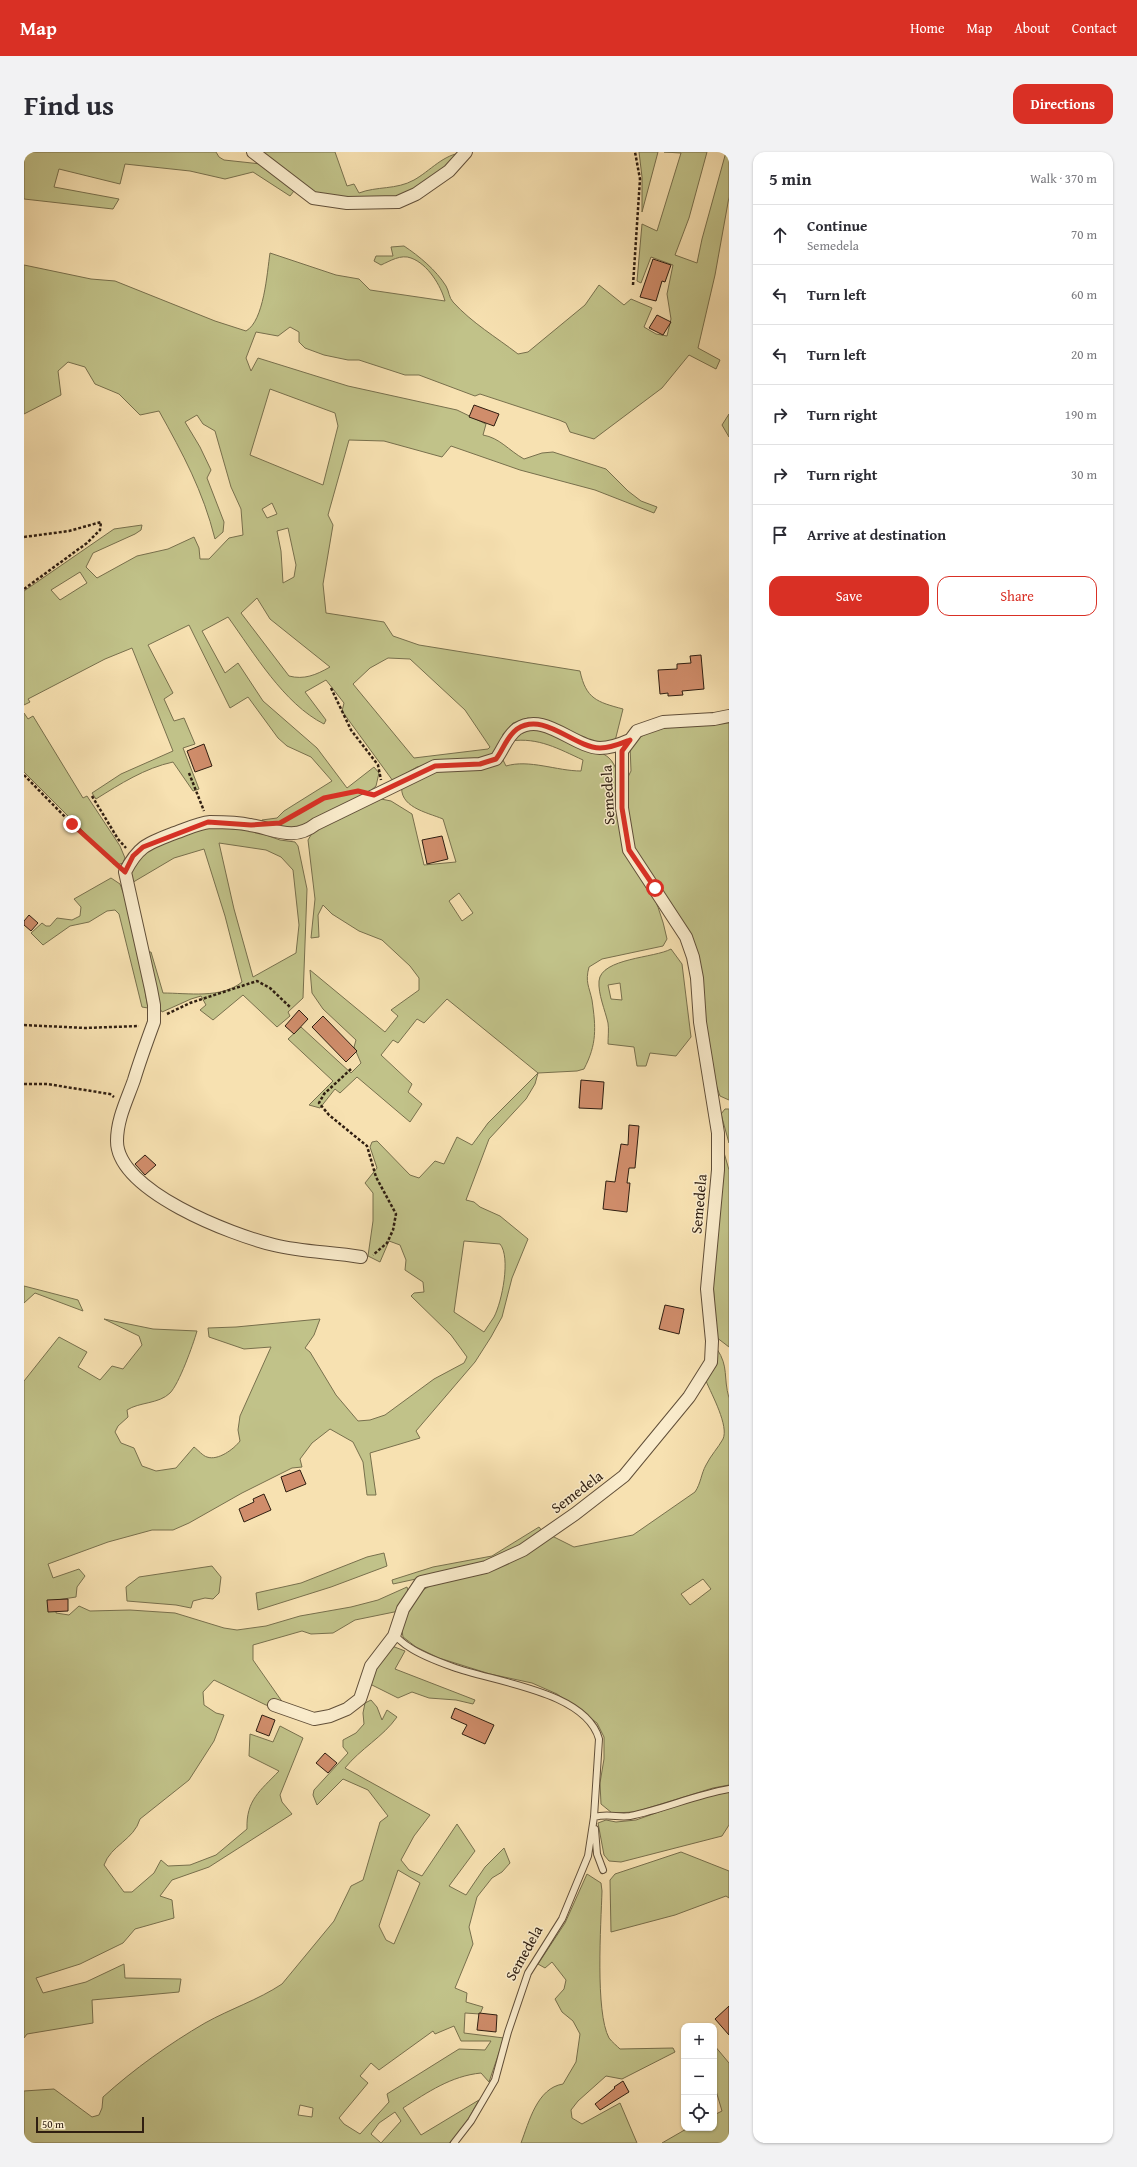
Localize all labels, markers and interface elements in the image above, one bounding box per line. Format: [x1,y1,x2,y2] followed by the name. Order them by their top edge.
[20,14,57,42] text: Map
[910,18,945,38] text: Home
[967,18,992,38] text: Map
[1014,18,1050,38] text: About
[1072,18,1117,38] text: Contact
[24,84,114,125] text: Find us
[1013,84,1113,124] button: Directions
[769,166,811,191] text: 5 min
[1030,169,1097,188] text: Walk · 370 m
[807,215,868,236] text: Continue
[769,224,791,246] icon: ahead
[1071,225,1097,244] text: 70 m
[807,236,859,255] text: Semedela
[769,284,791,306] icon: left
[807,284,866,305] text: Turn left
[1071,285,1097,304] text: 60 m
[769,344,791,366] icon: left
[807,344,866,365] text: Turn left
[1071,345,1097,364] text: 20 m
[769,404,791,426] icon: right
[807,404,878,425] text: Turn right
[1065,405,1097,424] text: 190 m
[769,464,791,486] icon: right
[807,464,878,485] text: Turn right
[1071,465,1097,484] text: 30 m
[769,524,791,546] icon: arrive
[807,524,946,545] text: Arrive at destination
[769,576,929,616] button: Save
[937,576,1097,616] button: Share
[595,765,620,826] street label: Semedela
[63,815,81,833] route end
[646,879,664,897] route start
[685,1173,712,1235] street label: Semedela
[546,1465,607,1518] street label: Semedela
[500,1921,547,1984] street label: Semedela
[681,2023,717,2131] map controls
[681,2023,717,2059] button: +
[681,2059,717,2095] button: −
[681,2095,717,2131] button: locate
[36,2115,144,2134] scale bar
[42,2116,64,2132] text: 50 m

